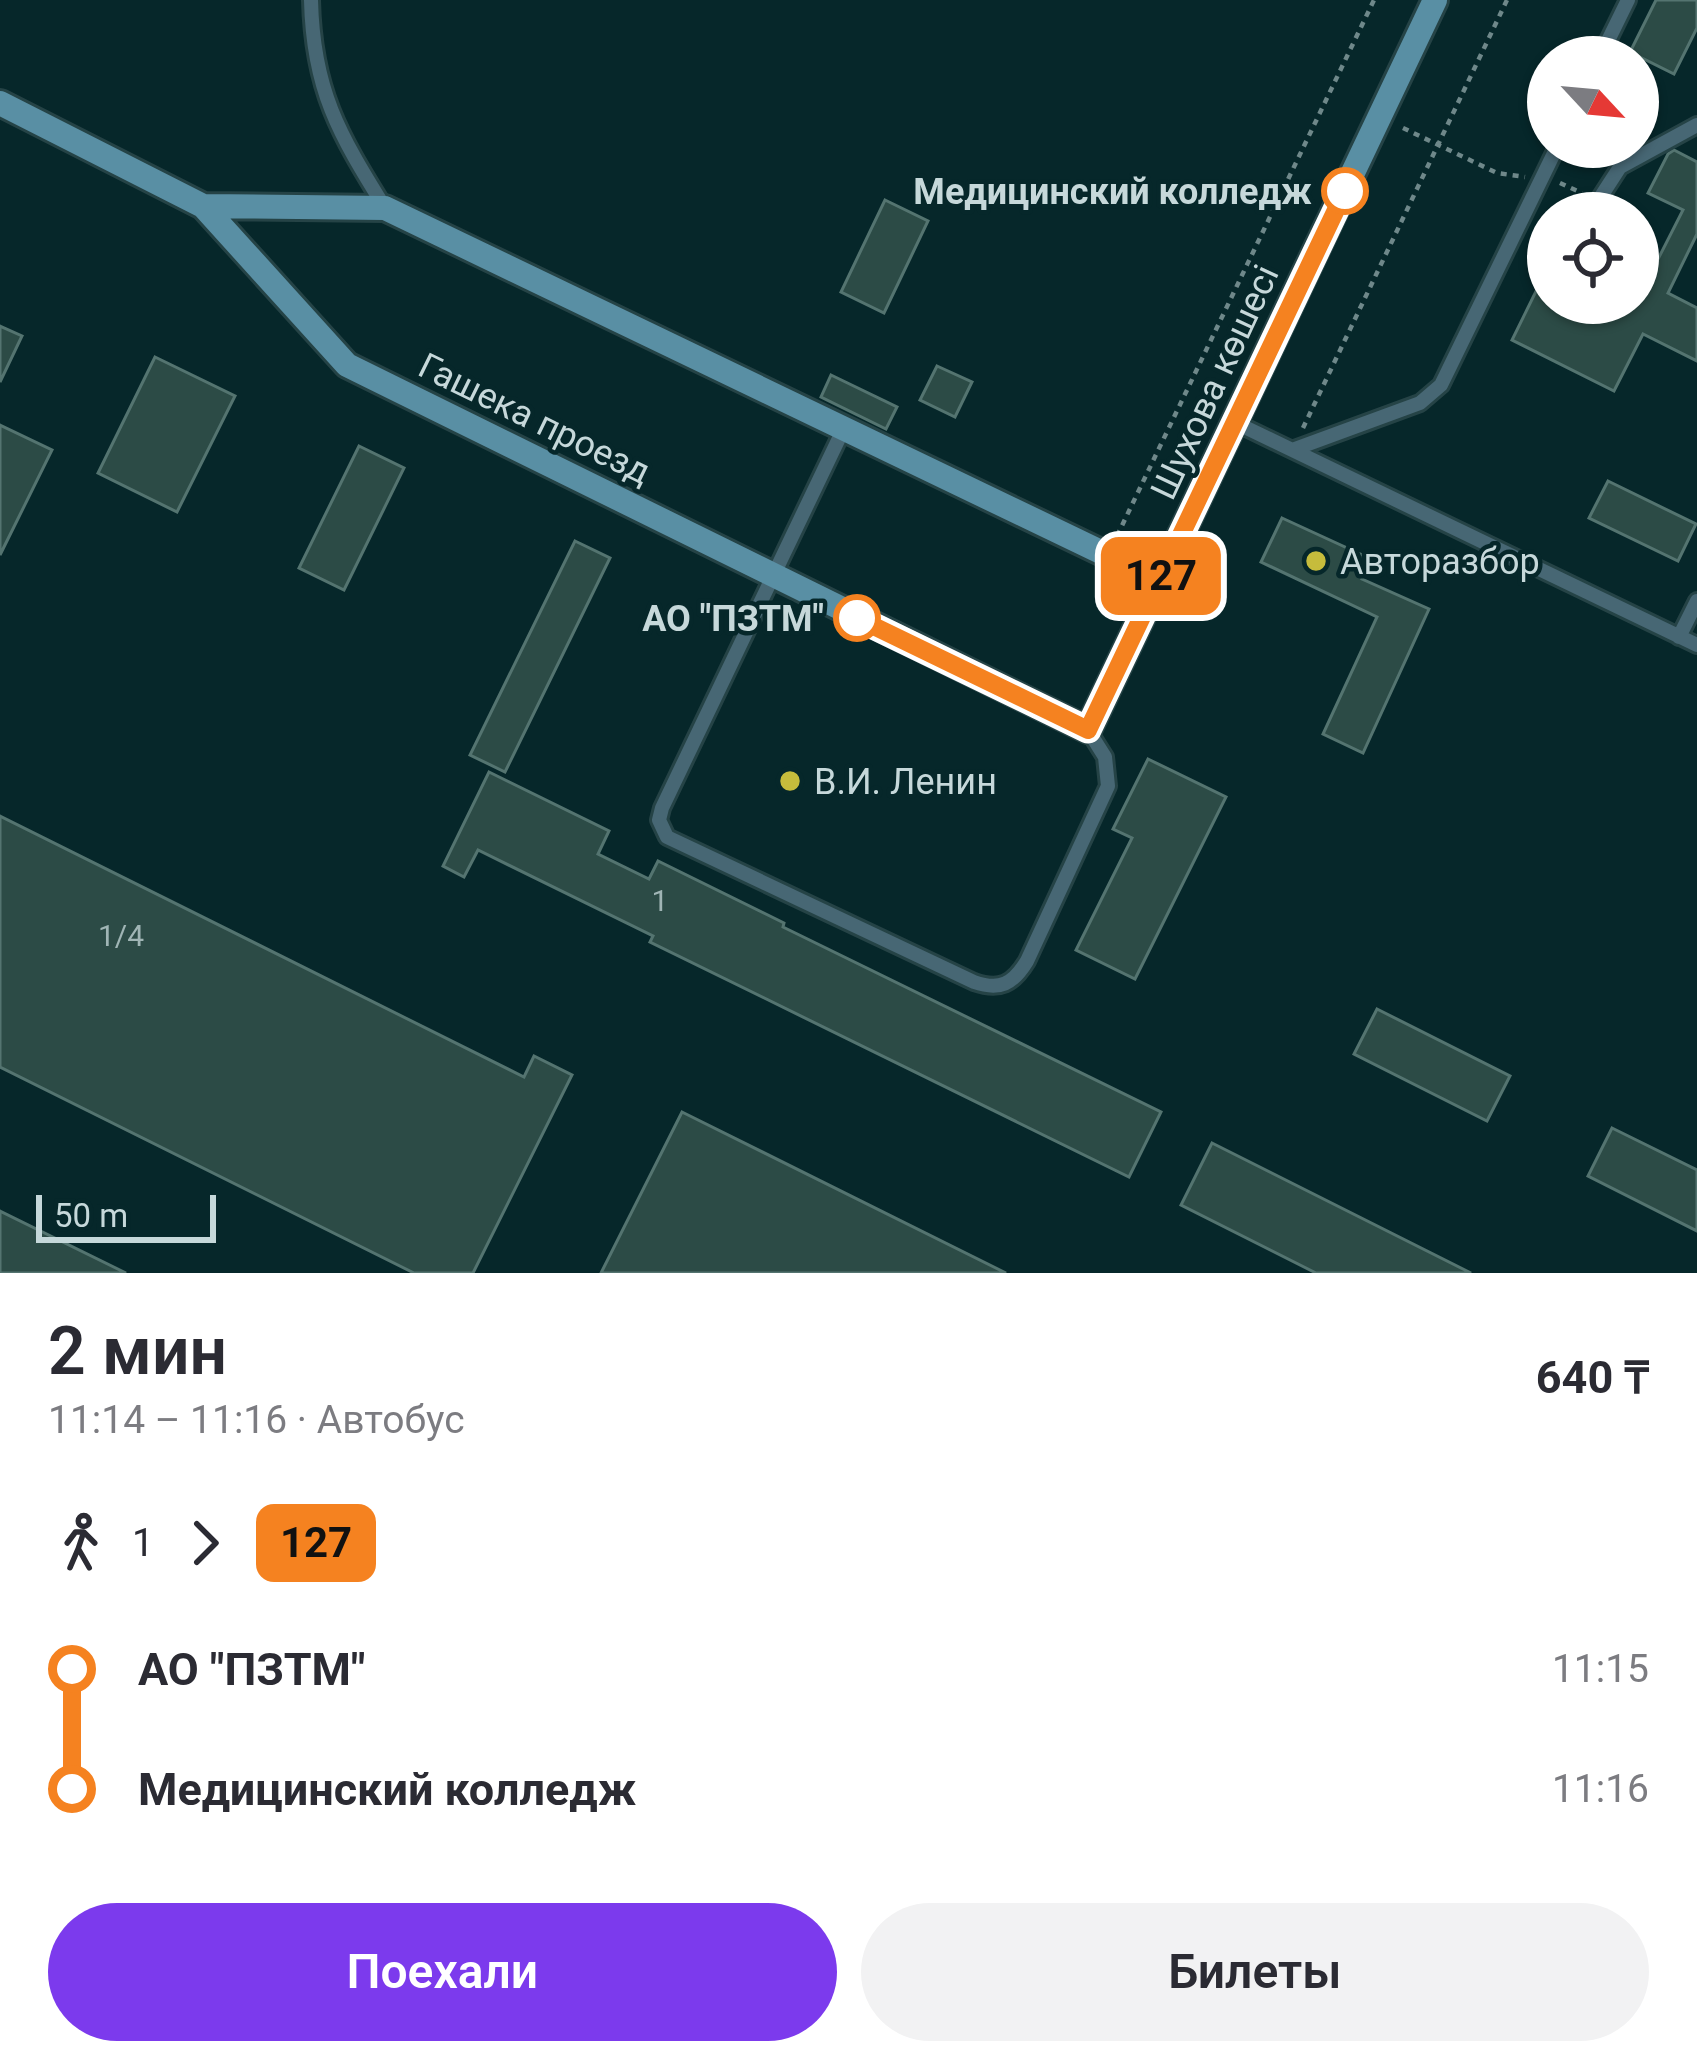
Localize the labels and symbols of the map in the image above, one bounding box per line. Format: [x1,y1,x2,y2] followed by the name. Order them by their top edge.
[1527,36,1659,168] north arrow
[1323,169,1367,213] marker: Медицинский колледж
[913,171,1312,213] place label: Медицинский колледж
[1142,259,1288,506] street label: Шухова көшесі
[412,345,657,493] street label: Гашека проезд
[1092,537,1230,615] line badge: 127
[1340,541,1540,583] place label: Авторазбор
[1303,548,1329,574] marker: Авторазбор
[835,596,879,640] marker: АО "ПЗТМ"
[642,598,824,640] place label: АО "ПЗТМ"
[814,761,997,803] place label: В.И. Ленин
[777,768,803,794] marker: В.И. Ленин
[652,883,668,918] house number: 1
[98,918,144,953] house number: 1/4
[36,1189,216,1242] scale bar

